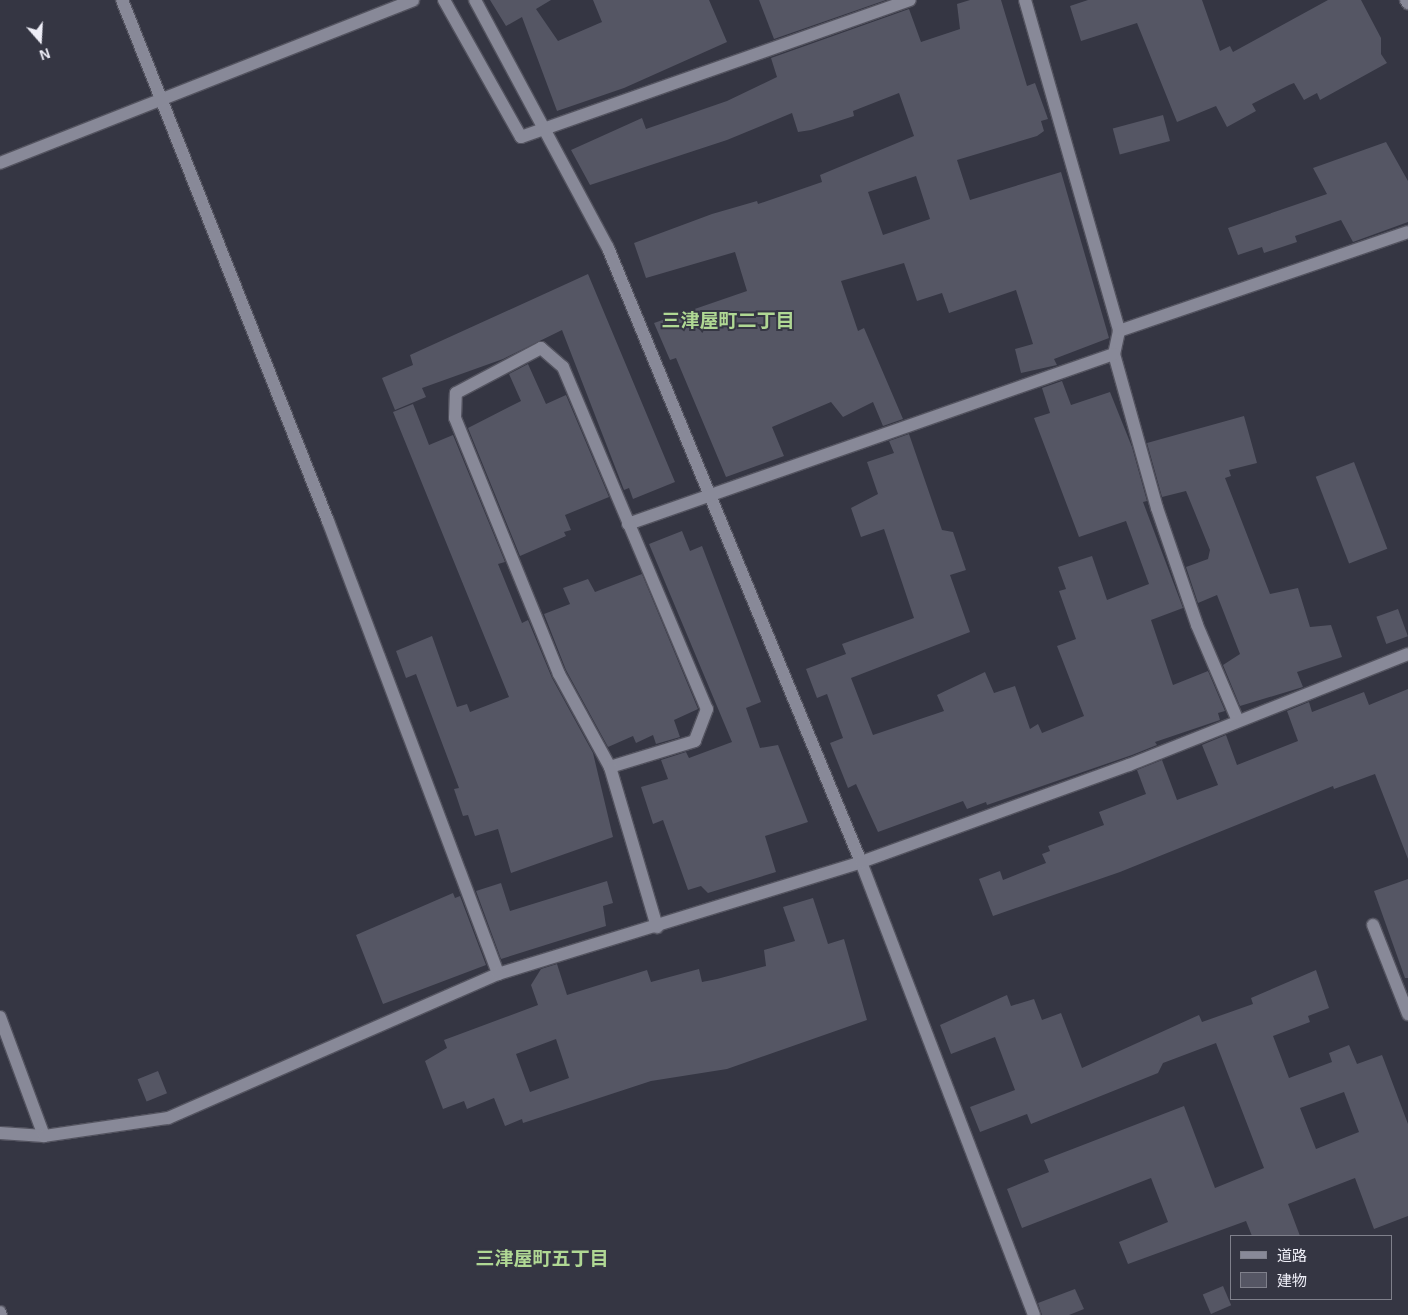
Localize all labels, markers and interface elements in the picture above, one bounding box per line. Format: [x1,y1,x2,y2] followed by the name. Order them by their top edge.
[15,15,65,65] north arrow
[37,45,52,63] text: N
[662,310,794,332] district label: 三津屋町二丁目
[1230,1235,1393,1300] legend
[1277,1247,1307,1264] text: 道路
[476,1248,608,1270] district label: 三津屋町五丁目
[1277,1272,1307,1289] text: 建物

